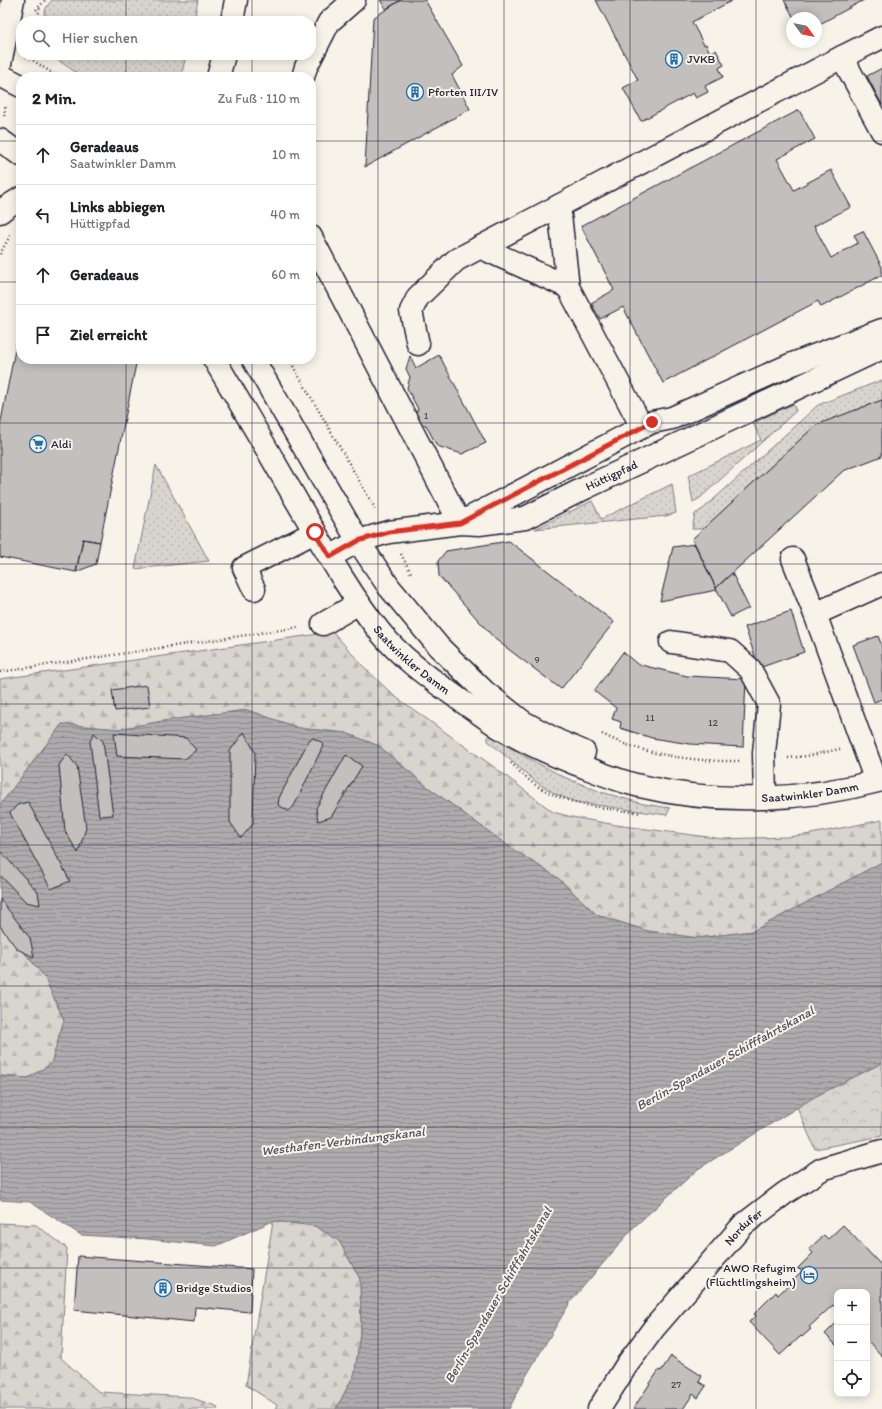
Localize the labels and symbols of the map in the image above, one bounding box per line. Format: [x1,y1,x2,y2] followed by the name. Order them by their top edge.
[786,12,822,48] north arrow
[664,49,684,69] building icon: JVKB
[687,52,716,66] place label: JVKB
[405,82,425,102] building icon: Pforten III/IV
[428,85,498,99] place label: Pforten III/IV
[424,409,429,422] house number: 1
[643,413,661,431] route end
[28,434,48,454] supermarket icon: Aldi
[51,437,72,451] place label: Aldi
[583,457,640,494] street label: Hüttigpfad
[306,523,324,541] route start
[370,622,453,698] street label: Saatwinkler Damm
[534,653,540,666] house number: 9
[645,711,655,724] house number: 11
[708,716,719,729] house number: 12
[761,779,860,805] street label: Saatwinkler Damm
[634,1002,817,1113] water label: Berlin-Spandauer Schifffahrtskanal
[261,1123,427,1158] water label: Westhafen-Verbindungskanal
[441,1203,555,1386] water label: Berlin-Spandauer Schifffahrtskanal
[722,1206,765,1248] street label: Nordufer
[706,1261,796,1289] place label: AWO Refugim (Flüchtlingsheim)
[799,1265,819,1285] hotel icon: AWO Refugim (Flüchtlingsheim)
[153,1278,173,1298] building icon: Bridge Studios
[176,1281,251,1295] place label: Bridge Studios
[671,1378,681,1391] house number: 27

